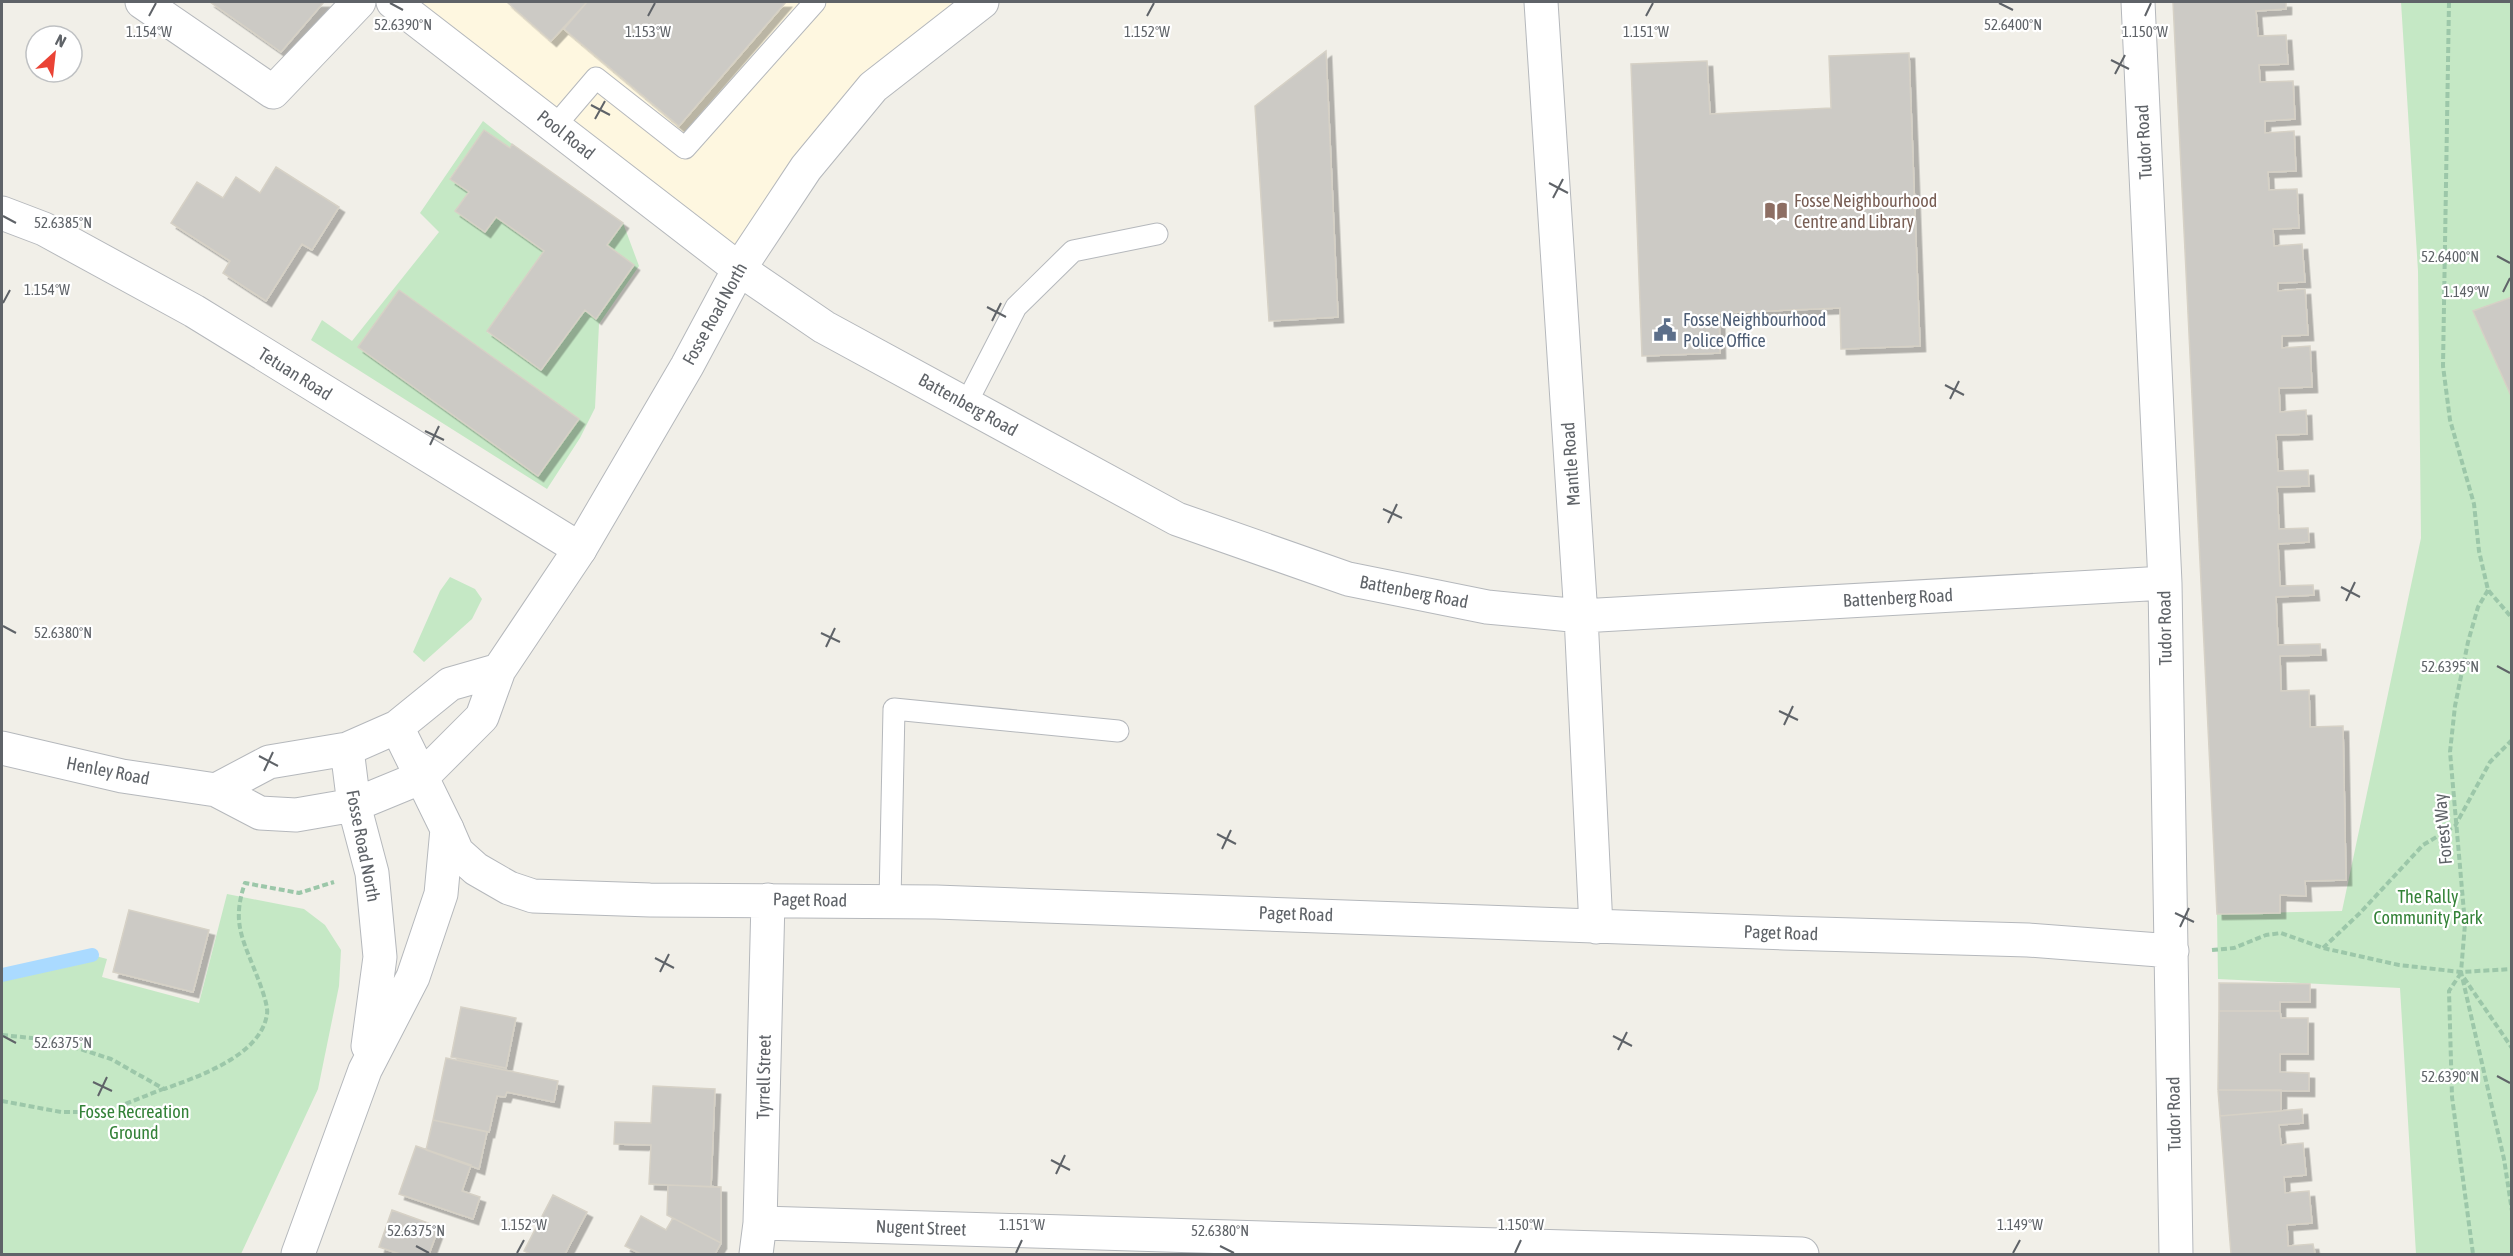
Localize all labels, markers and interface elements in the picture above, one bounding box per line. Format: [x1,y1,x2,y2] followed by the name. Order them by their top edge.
[374,16,432,33] text: 52.6390°N
[1984,16,2042,33] text: 52.6400°N
[126,23,172,40] text: 1.154°W
[625,23,671,40] text: 1.153°W
[1124,23,1170,40] text: 1.152°W
[1623,23,1669,40] text: 1.151°W
[2122,23,2168,40] text: 1.150°W
[24,24,84,84] north arrow
[53,30,69,51] text: N
[2131,104,2156,180] street label: Tudor Road
[533,106,599,164] street label: Pool Road
[1794,190,1937,232] place label: Fosse Neighbourhood Centre and Library
[1763,198,1789,224] library icon: Fosse Neighbourhood Centre and Library
[34,214,92,231] text: 52.6385°N
[2421,248,2479,265] text: 52.6400°N
[678,259,751,369] street label: Fosse Road North
[24,281,70,298] text: 1.154°W
[2443,283,2489,300] text: 1.149°W
[1683,309,1826,351] place label: Fosse Neighbourhood Police Office
[1652,317,1678,343] public building icon: Fosse Neighbourhood Police Office
[255,343,336,404] street label: Tetuan Road
[915,369,1021,440] street label: Battenberg Road
[1557,421,1584,507] street label: Mantle Road
[1358,571,1470,612] street label: Battenberg Road
[1842,584,1953,611] street label: Battenberg Road
[2153,590,2176,666] street label: Tudor Road
[34,624,92,641] text: 52.6380°N
[2421,658,2479,675] text: 52.6395°N
[65,752,151,789] street label: Henley Road
[342,788,385,904] street label: Fosse Road North
[2429,793,2456,865] street label: Forest Way
[2373,886,2483,928] park label: The Rally Community Park
[773,888,847,911] street label: Paget Road
[1258,902,1334,925] street label: Paget Road
[1743,921,1819,944] street label: Paget Road
[34,1034,92,1051] text: 52.6375°N
[752,1034,775,1120] street label: Tyrrell Street
[2421,1068,2479,1085] text: 52.6390°N
[2162,1076,2185,1152] street label: Tudor Road
[79,1101,189,1143] park label: Fosse Recreation Ground
[875,1215,967,1240] street label: Nugent Street
[501,1216,547,1233] text: 1.152°W
[999,1216,1045,1233] text: 1.151°W
[1498,1216,1544,1233] text: 1.150°W
[1997,1216,2043,1233] text: 1.149°W
[387,1222,445,1239] text: 52.6375°N
[1191,1222,1249,1239] text: 52.6380°N

